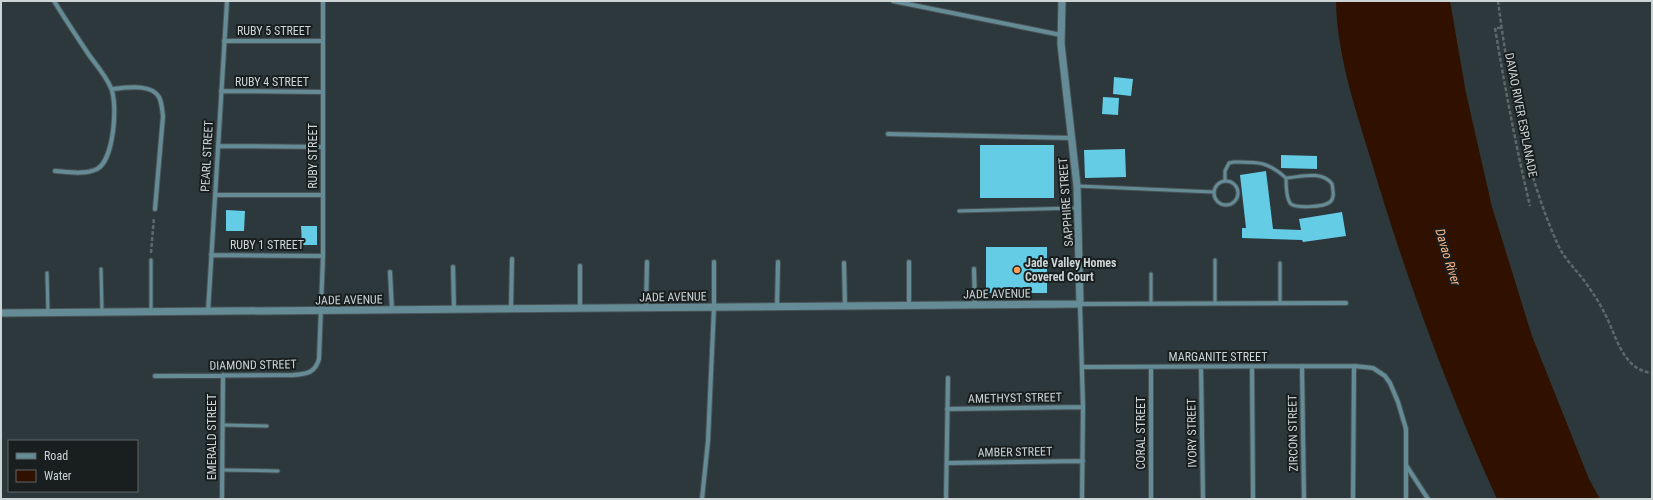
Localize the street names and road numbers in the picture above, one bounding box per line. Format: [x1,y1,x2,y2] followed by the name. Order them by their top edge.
[237,24,311,38] street label: RUBY 5 STREET
[1502,52,1540,178] street label: DAVAO RIVER ESPLANADE
[235,75,309,89] street label: RUBY 4 STREET
[198,120,216,192] street label: PEARL STREET
[306,123,320,189] street label: RUBY STREET
[1056,157,1076,247] street label: SAPPHIRE STREET
[230,238,304,252] street label: RUBY 1 STREET
[963,286,1031,302] street label: JADE AVENUE
[639,289,707,305] street label: JADE AVENUE
[315,292,383,308] street label: JADE AVENUE
[1169,350,1267,364] street label: MARGANITE STREET
[209,357,297,373] street label: DIAMOND STREET
[968,390,1062,406] street label: AMETHYST STREET
[205,394,219,480] street label: EMERALD STREET
[1285,394,1301,472] street label: ZIRCON STREET
[1134,397,1148,469] street label: CORAL STREET
[1184,398,1200,468] street label: IVORY STREET
[978,444,1052,460] street label: AMBER STREET

